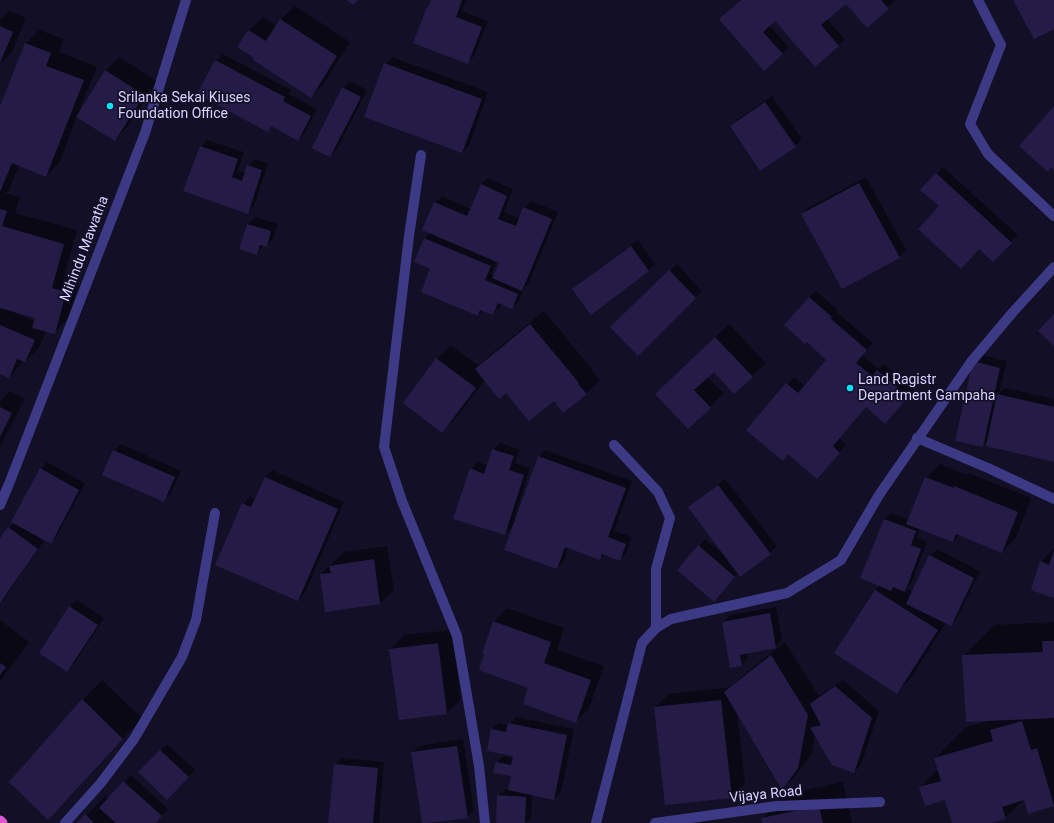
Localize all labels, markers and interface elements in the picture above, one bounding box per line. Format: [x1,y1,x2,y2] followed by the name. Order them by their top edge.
[118,90,251,122] place label: Srilanka Sekai Kiuses Foundation Office
[105,101,115,111] marker: Srilanka Sekai Kiuses Foundation Office
[57,194,113,304] street label: Mihindu Mawatha
[858,372,995,404] place label: Land Ragistr Department Gampaha
[845,383,855,393] marker: Land Ragistr Department Gampaha
[729,783,803,807] street label: Vijaya Road

